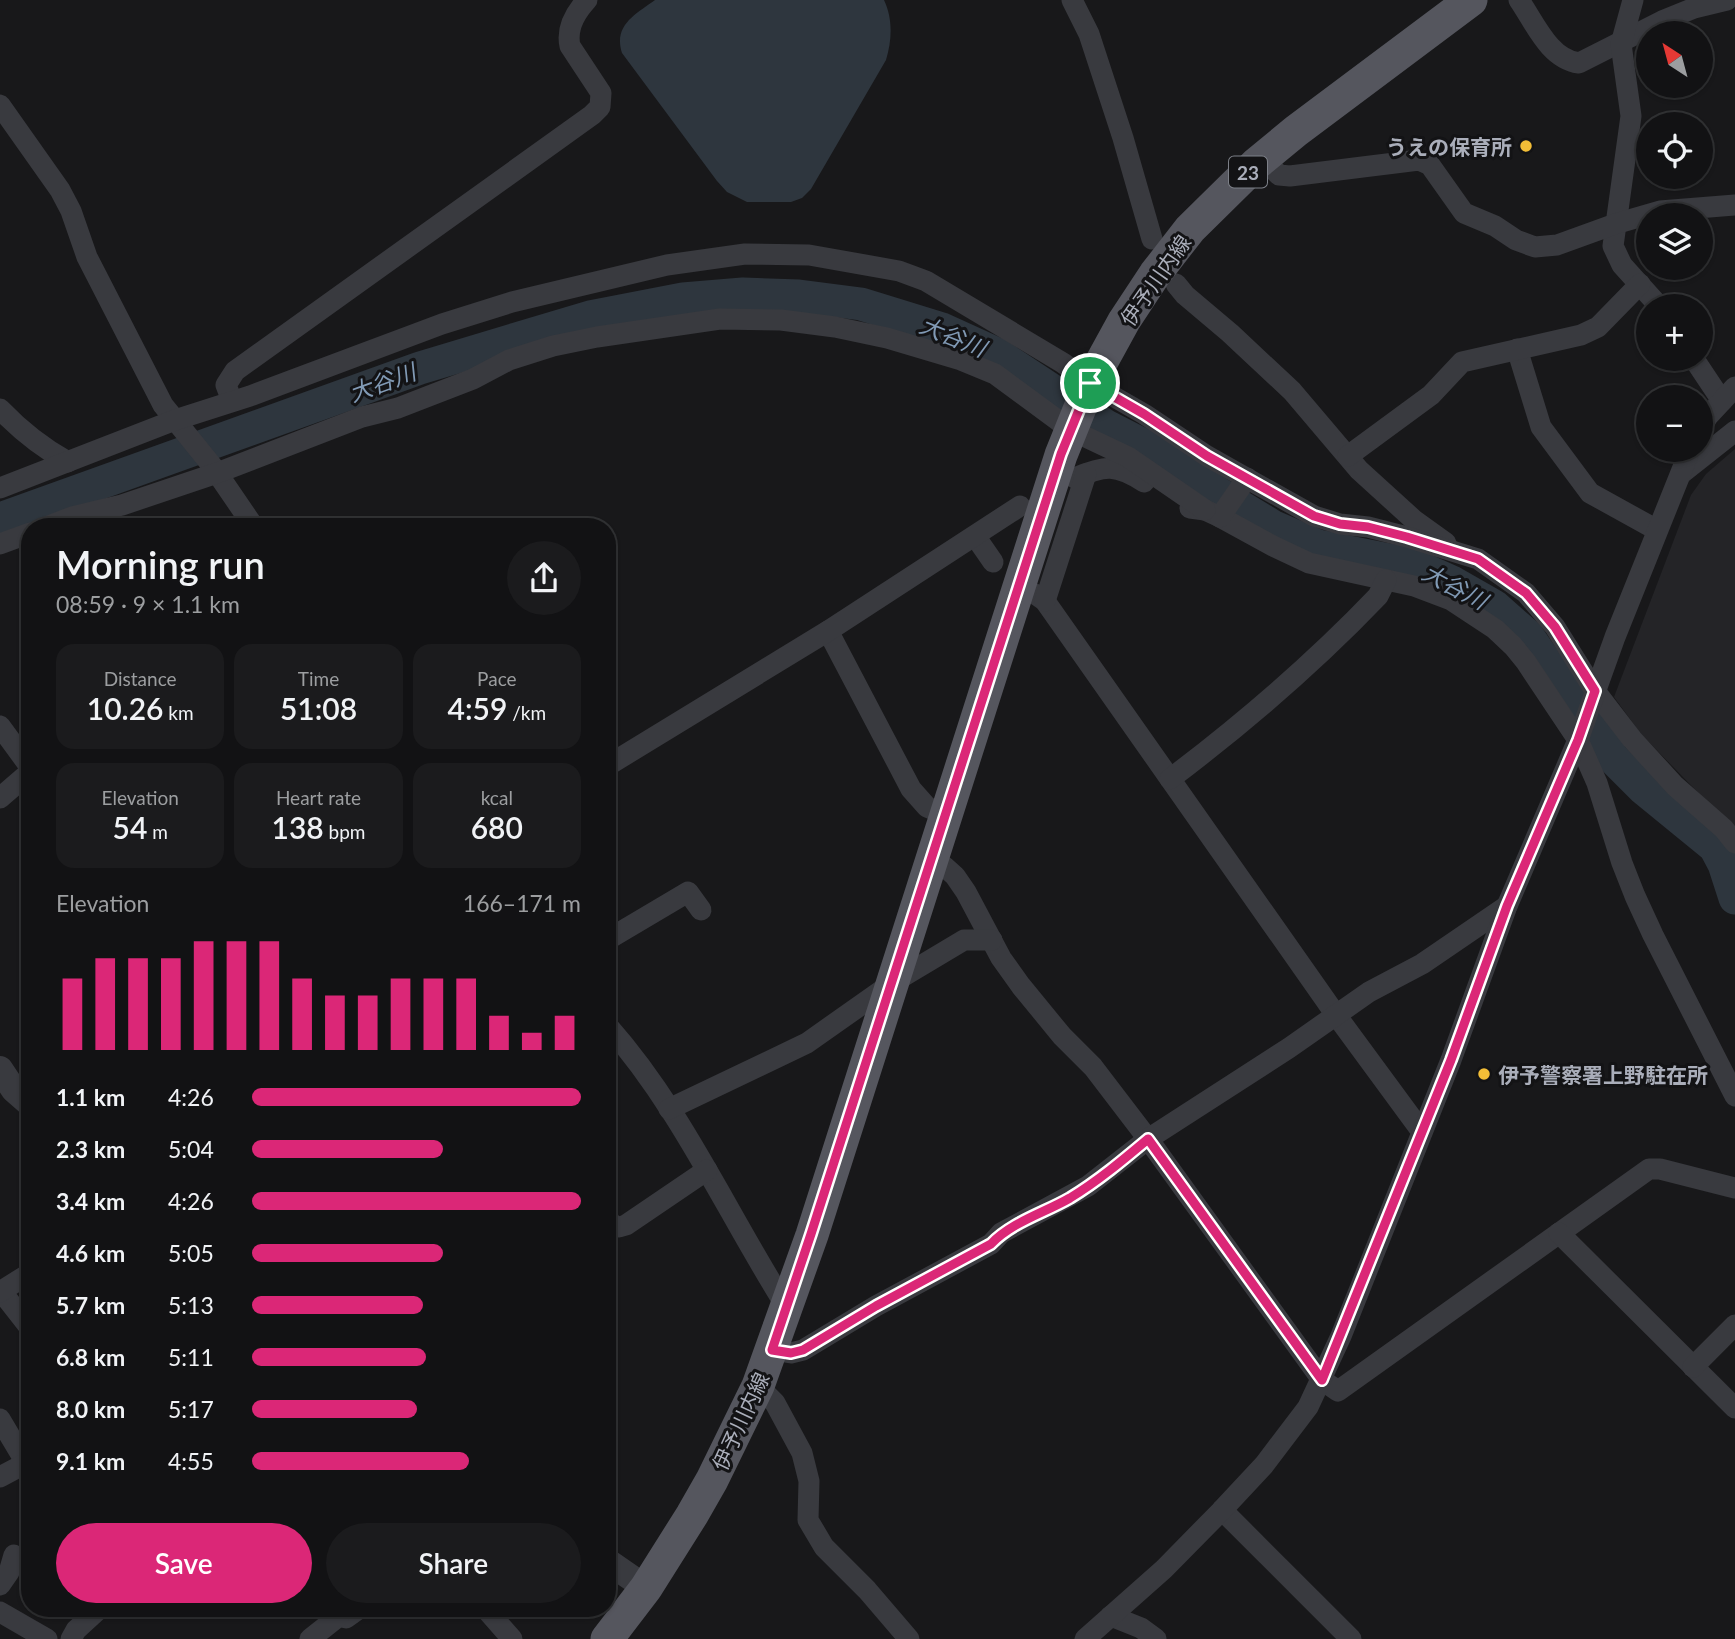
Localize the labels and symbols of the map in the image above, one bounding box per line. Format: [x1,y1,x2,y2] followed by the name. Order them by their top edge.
[1636,21,1713,98] north arrow
[1386,134,1512,159] place label: うえの保育所
[1518,138,1534,154] marker: うえの保育所
[1229,156,1267,188] road number: 23
[1115,230,1195,330] street label: 伊予川内線
[916,310,993,363] water label: 大谷川
[1060,353,1120,413] pin
[345,356,422,407] water label: 大谷川
[1418,557,1495,616] water label: 大谷川
[1498,1062,1708,1087] place label: 伊予警察署上野駐在所
[1476,1066,1492,1082] marker: 伊予警察署上野駐在所
[706,1368,774,1474] street label: 伊予川内線

